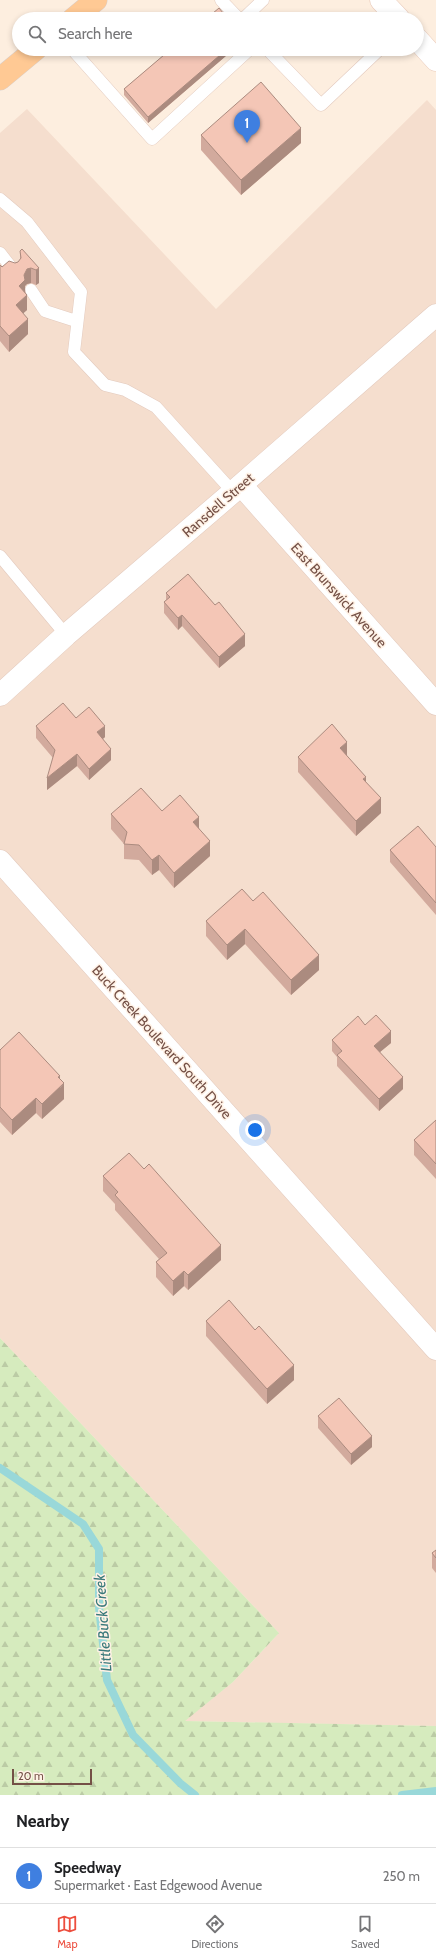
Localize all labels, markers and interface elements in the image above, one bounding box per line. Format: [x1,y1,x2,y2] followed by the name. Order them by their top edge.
[12,12,424,56] search box
[26,23,48,45] icon: search
[58,25,133,43] text: Search here
[234,110,260,143] pin: 1
[178,469,258,541] street label: Ransdell Street
[287,539,391,651] street label: East Brunswick Avenue
[88,962,236,1122] street label: Buck Creek Boulevard South Drive
[245,1120,265,1140] your location
[91,1573,115,1672] water label: Little Buck Creek
[12,1767,92,1786] scale bar
[18,1769,44,1783] text: 20 m
[16,1811,69,1831] text: Nearby
[54,1859,121,1877] text: Speedway
[27,1868,31,1884] text: 1
[383,1868,420,1884] text: 250 m
[54,1877,262,1893] text: Supermarket · East Edgewood Avenue
[56,1913,78,1951] tab: Map
[191,1913,238,1951] tab: Directions
[351,1913,380,1951] tab: Saved

